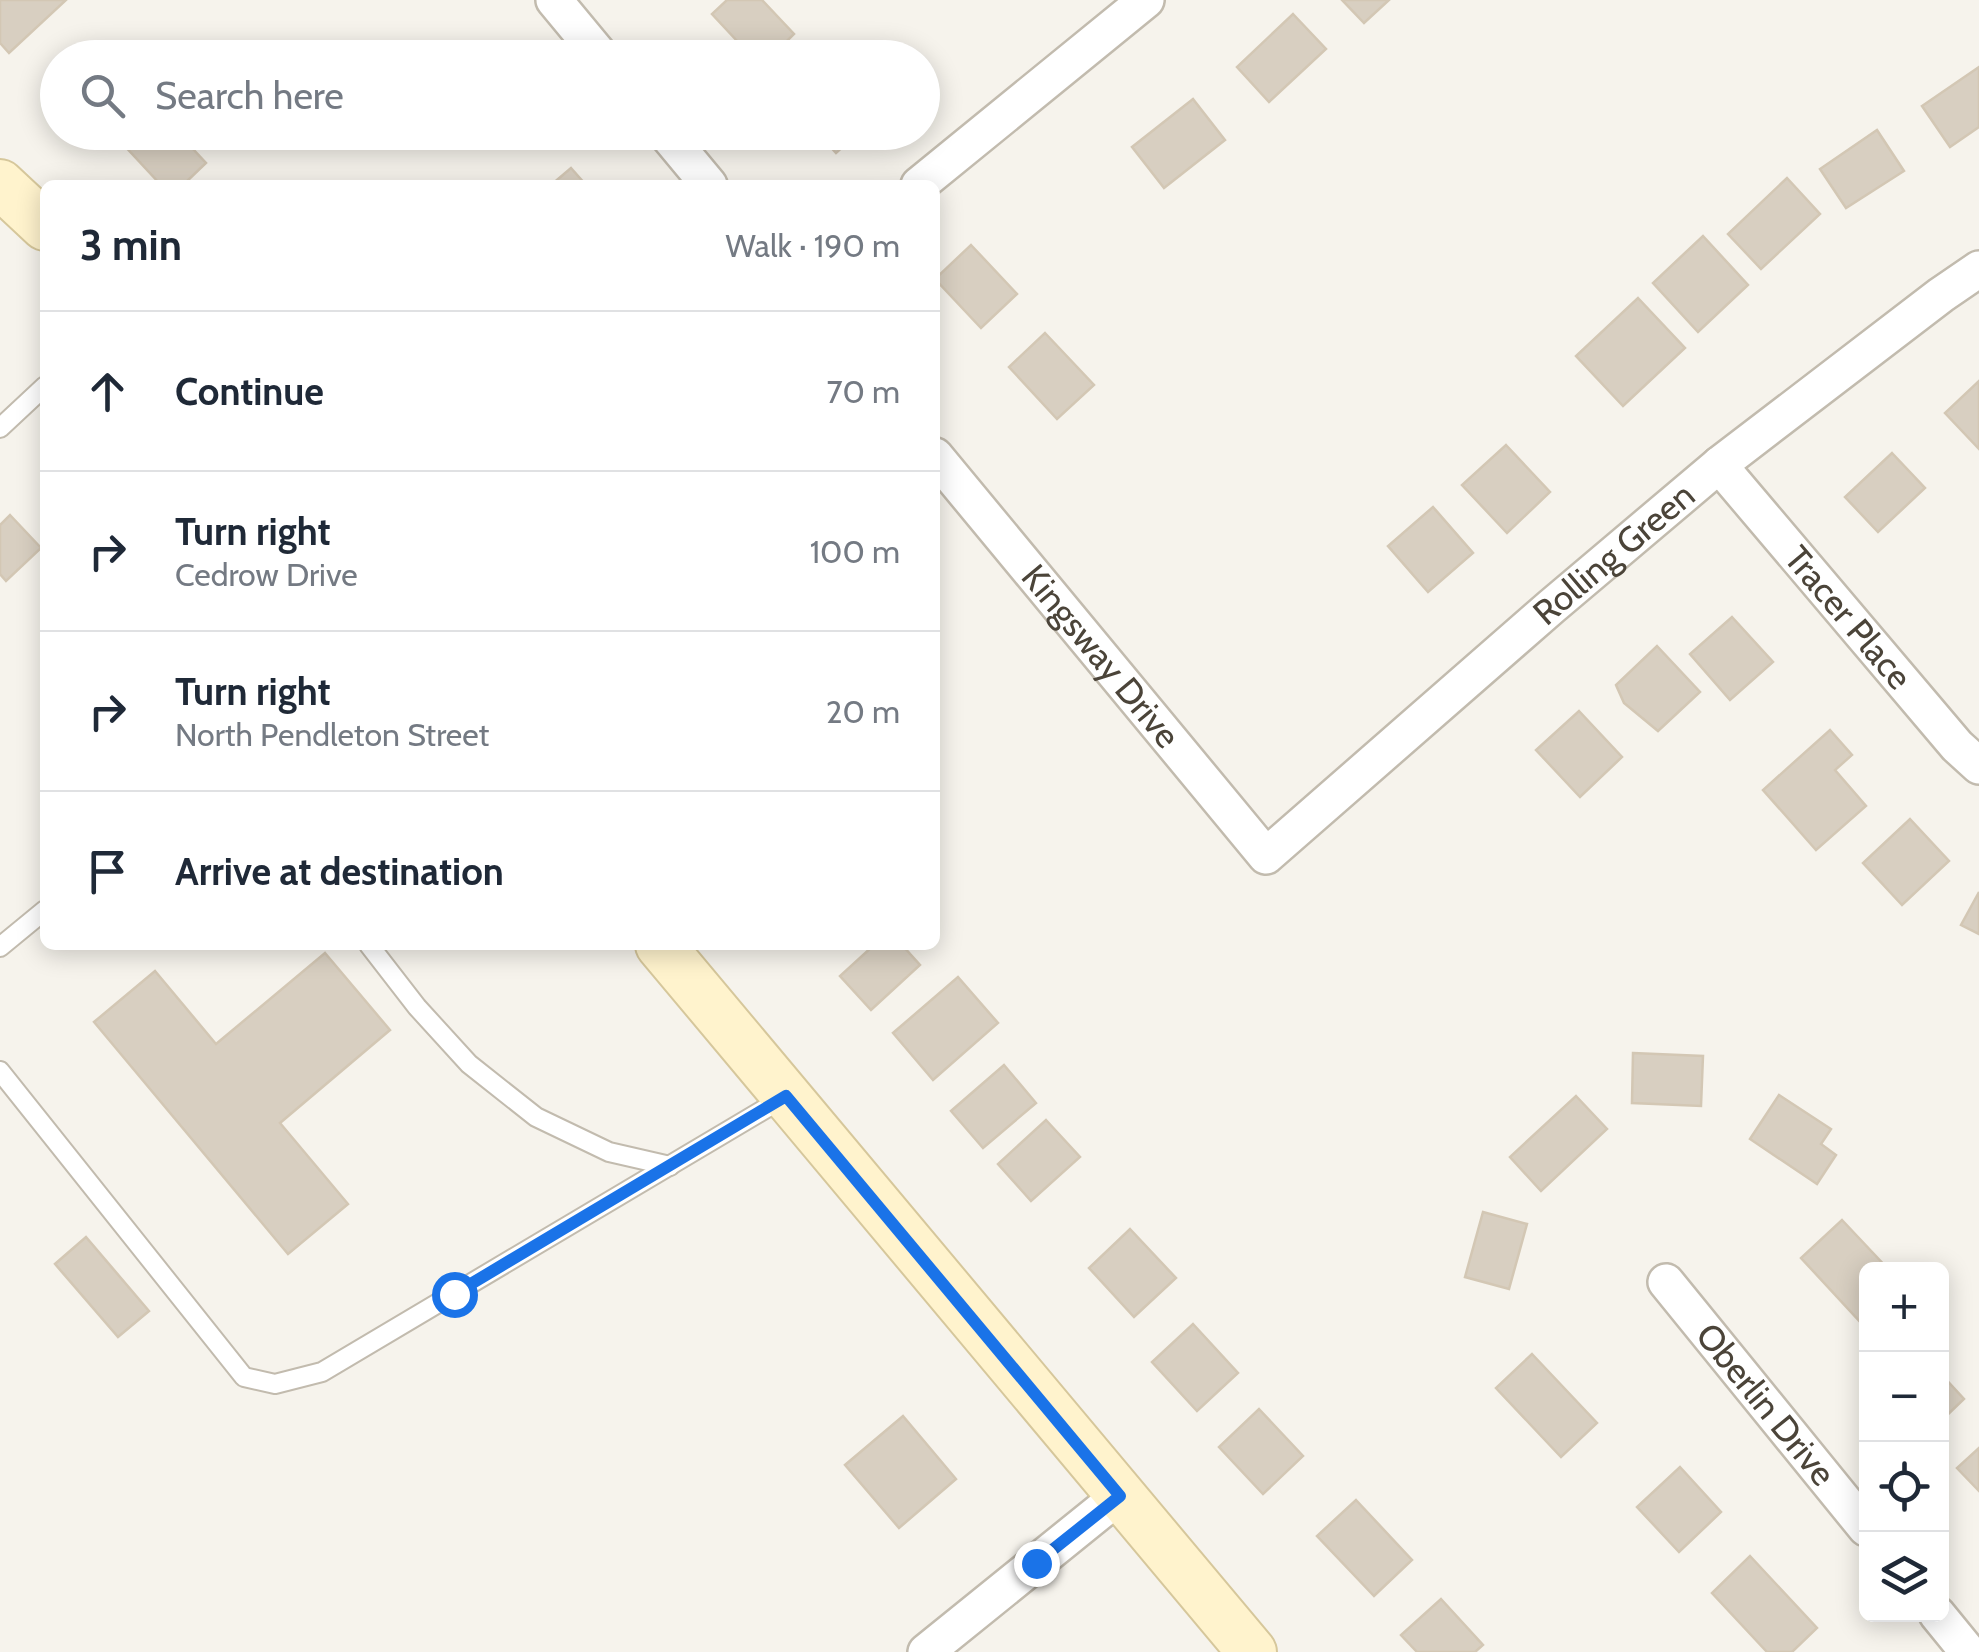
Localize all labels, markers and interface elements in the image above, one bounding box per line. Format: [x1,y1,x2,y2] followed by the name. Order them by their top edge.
[40,40,940,150] search box
[75,68,130,123] icon: search
[155,72,344,119] text: Search here
[80,219,182,271] text: 3 min
[726,226,900,265] text: Walk · 190 m
[80,364,135,419] icon: ahead
[175,368,324,415] text: Continue
[827,372,900,411] text: 70 m
[1524,473,1703,634] street label: Rolling Green
[175,508,331,555] text: Turn right
[80,524,135,579] icon: right
[810,532,900,571] text: 100 m
[1776,537,1921,698] street label: Tracer Place
[175,555,358,594] text: Cedrow Drive
[1013,556,1189,756] street label: Kingsway Drive
[175,668,331,715] text: Turn right
[80,684,135,739] icon: right
[826,692,900,731] text: 20 m
[175,715,489,754] text: North Pendleton Street
[80,844,135,899] icon: arrive
[175,848,504,895] text: Arrive at destination
[1859,1262,1949,1622] map controls
[1859,1262,1949,1352] button: +
[432,1272,478,1318] route start
[1687,1314,1845,1494] street label: Oberlin Drive
[1859,1352,1949,1442] button: −
[1859,1442,1949,1532] button: locate
[1859,1532,1949,1622] button: layers
[1014,1541,1060,1587] route end

